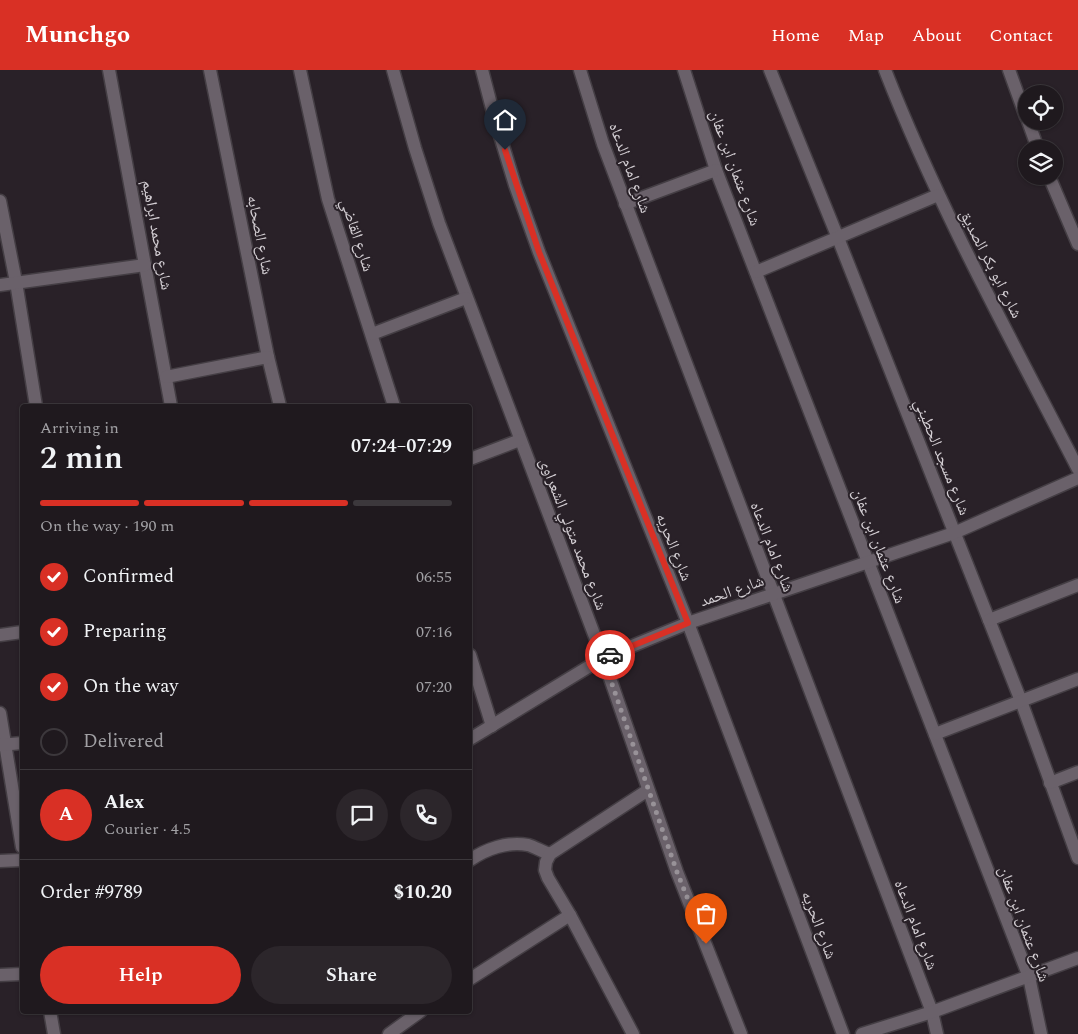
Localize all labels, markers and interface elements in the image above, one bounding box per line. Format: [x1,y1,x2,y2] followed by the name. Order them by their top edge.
[25,17,130,53] text: Munchgo
[771,22,820,49] text: Home
[848,22,884,49] text: Map
[912,22,962,49] text: About
[990,22,1053,49] text: Contact
[1018,85,1063,185] map controls
[1018,85,1063,130] button: locate
[484,99,526,150] pin
[491,106,519,134] icon: home
[703,107,767,229] street label: شارع عثمان ابن عفان
[603,119,657,217] street label: شارع امام الدعاه
[1018,140,1063,185] button: layers
[136,178,178,292] street label: شارع محمد ابراهيم
[241,193,279,277] street label: شارع الصحابه
[334,195,380,275] street label: شارع القاضي
[953,205,1029,323] street label: شارع ابو بكر الصديق
[908,395,976,519] street label: شارع مسجد الحطيني
[40,416,119,440] text: Arriving in
[351,432,452,461] text: 07:24–07:29
[40,434,123,483] text: 2 min
[533,454,613,614] street label: شارع محمد متولي الشعراوى
[846,485,912,607] street label: شارع عثمان ابن عفان
[744,498,800,596] street label: شارع امام الدعاه
[649,509,699,585] street label: شارع الحريه
[40,514,174,538] text: On the way · 190 m
[83,562,174,591] text: Confirmed
[40,563,68,591] icon: check
[416,565,452,589] text: 06:55
[697,569,767,613] street label: شارع الحمد
[83,617,167,646] text: Preparing
[40,618,68,646] icon: check
[416,620,452,644] text: 07:16
[585,630,635,680] courier
[596,641,624,669] icon: car
[83,672,179,701] text: On the way
[40,673,68,701] icon: check
[416,675,452,699] text: 07:20
[83,727,164,756] text: Delivered
[104,788,145,817] text: Alex
[336,789,388,841] button: chat
[400,789,452,841] button: phone
[59,800,73,829] text: A
[104,817,191,841] text: Courier · 4.5
[992,863,1056,985] street label: شارع عثمان ابن عفان
[888,876,944,974] street label: شارع امام الدعاه
[40,878,143,907] text: Order #9789
[394,878,452,907] text: $10.20
[795,887,843,963] street label: شارع الحريه
[685,893,727,944] pin
[692,900,720,928] icon: bag
[40,946,241,1004] button: Help
[251,946,452,1004] button: Share

